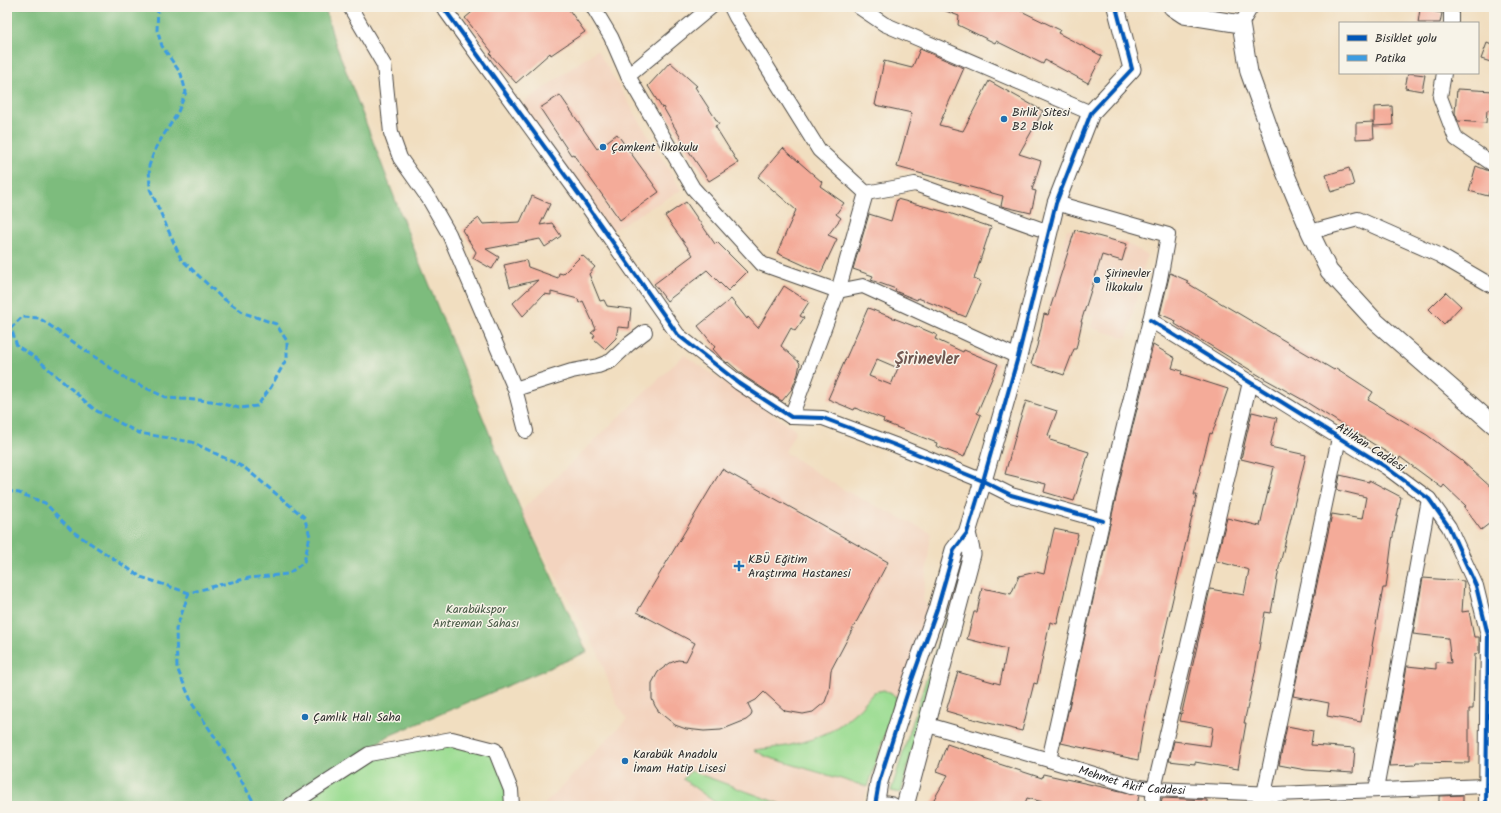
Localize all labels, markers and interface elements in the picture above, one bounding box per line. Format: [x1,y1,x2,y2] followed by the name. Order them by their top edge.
[1339,22,1479,74] legend
[1375,29,1437,48] text: Bisiklet yolu
[1375,49,1406,68] text: Patika
[1012,103,1071,136] place label: Birlik Sitesi B2 Blok
[999,114,1009,124] marker: Birlik Sitesi B2 Blok
[611,138,698,157] place label: Çamkent İlkokulu
[598,142,608,152] marker: Çamkent İlkokulu
[1105,264,1151,297] place label: Şirinevler İlkokulu
[1092,275,1102,285] marker: Şirinevler İlkokulu
[895,347,960,372] district label: Şirinevler
[1332,418,1410,478] street label: Atlıhan Caddesi
[748,550,852,583] place label: KBÜ Eğitim Araştırma Hastanesi
[733,560,745,572] marker: KBÜ Eğitim Araştırma Hastanesi
[433,600,519,633] park label: Karabükspor Antreman Sahası
[313,708,401,727] place label: Çamlık Halı Saha
[300,712,310,722] marker: Çamlık Halı Saha
[633,745,727,778] place label: Karabük Anadolu İmam Hatip Lisesi
[620,756,630,766] marker: Karabük Anadolu İmam Hatip Lisesi
[1076,761,1187,800] street label: Mehmet Akif Caddesi

